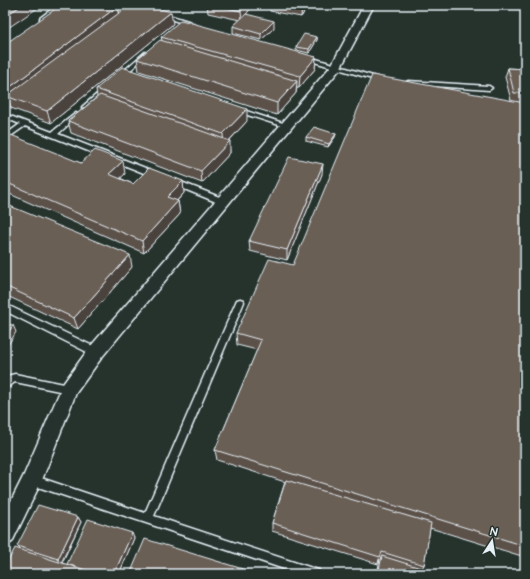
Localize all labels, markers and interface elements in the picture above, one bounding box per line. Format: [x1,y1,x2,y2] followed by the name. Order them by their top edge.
[472,521,512,561] north arrow
[489,524,499,540] text: N

